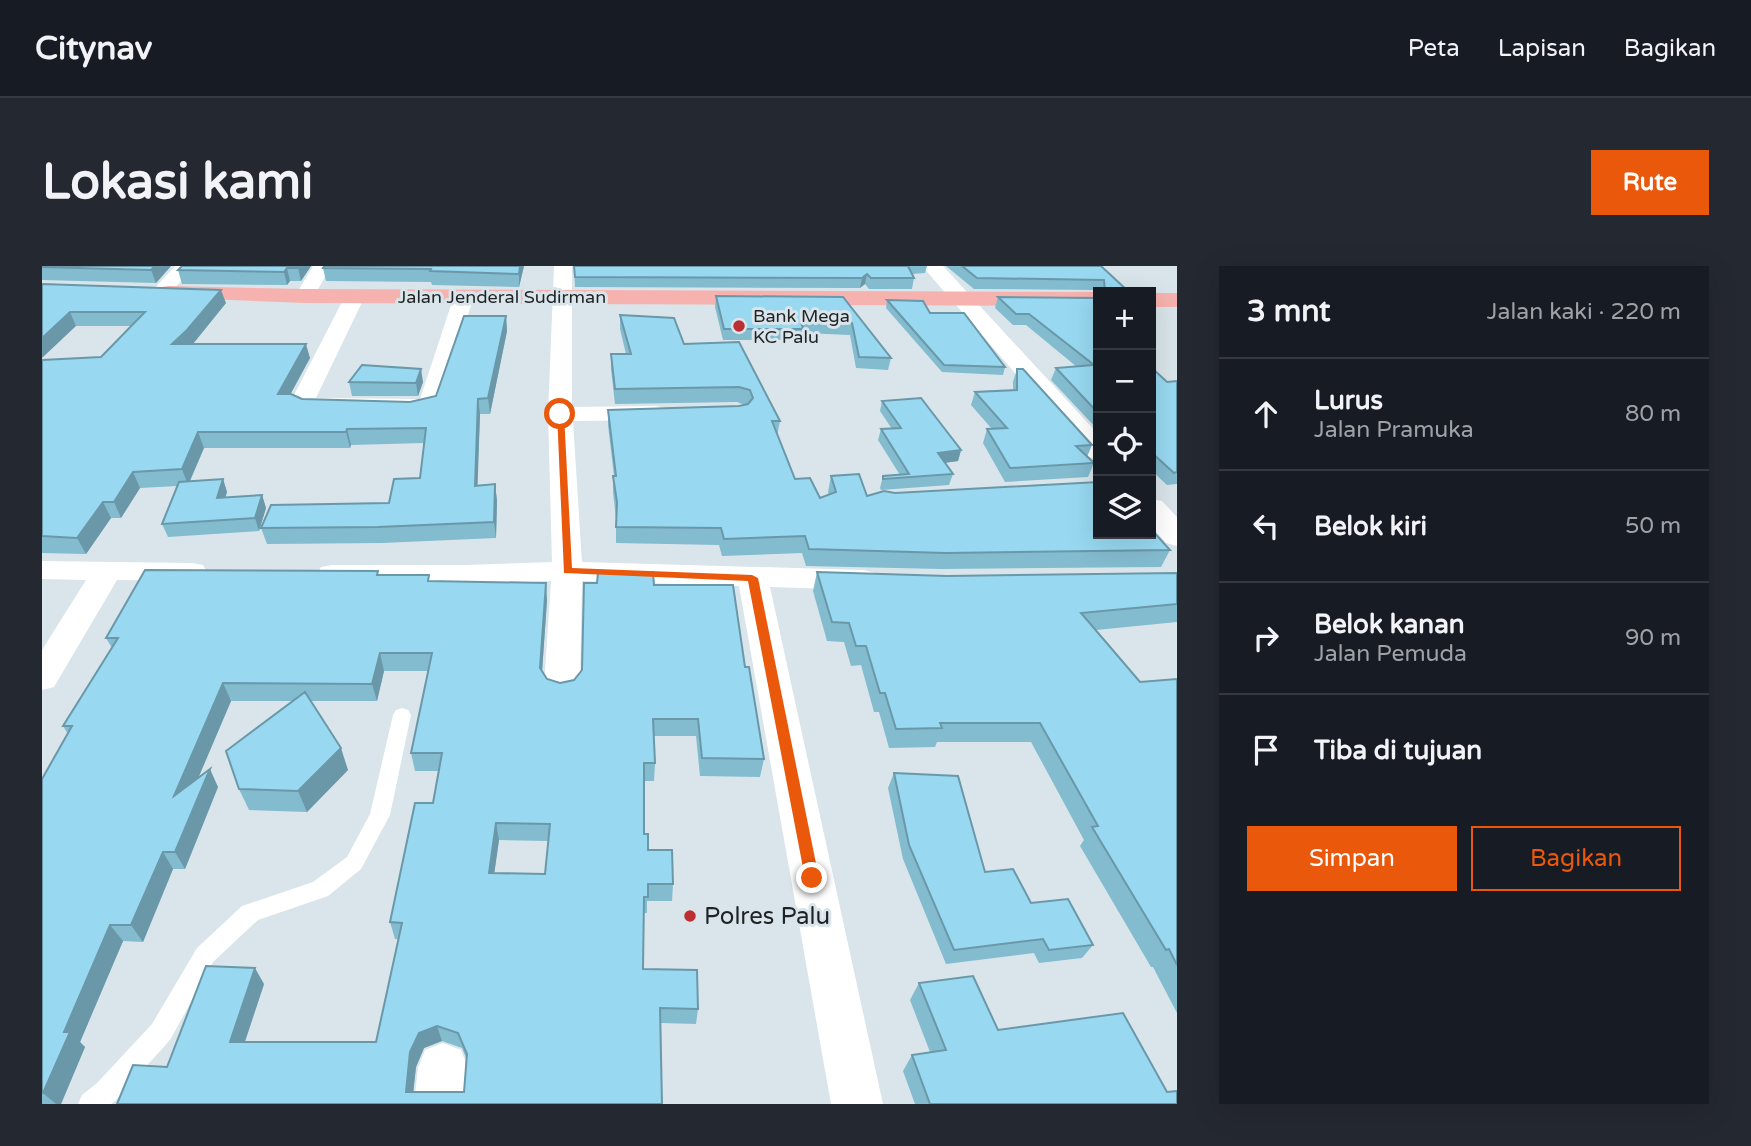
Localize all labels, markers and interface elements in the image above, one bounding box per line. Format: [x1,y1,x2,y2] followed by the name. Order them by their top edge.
[35,29,152,68] text: Citynav
[1408,34,1460,63] text: Peta
[1498,34,1586,63] text: Lapisan
[1624,34,1716,63] text: Bagikan
[1591,150,1709,215] button: Rute
[42,153,313,212] text: Lokasi kami
[398,286,606,308] street label: Jalan Jenderal Sudirman
[1093,287,1156,539] map controls
[1093,287,1156,350] button: +
[1247,293,1331,330] text: 3 mnt
[1487,298,1681,326] text: Jalan kaki · 220 m
[753,305,850,348] place label: Bank Mega KC Palu
[731,318,747,334] marker: Bank Mega KC Palu
[1093,350,1156,413] button: −
[1314,385,1383,416] text: Lurus
[1247,395,1285,433] icon: ahead
[544,398,575,429] route start
[1625,400,1681,428] text: 80 m
[1093,413,1156,476] button: locate
[1314,416,1474,444] text: Jalan Pramuka
[1093,476,1156,539] button: layers
[1247,507,1285,545] icon: left
[1314,511,1427,542] text: Belok kiri
[1625,512,1681,540] text: 50 m
[1314,609,1465,640] text: Belok kanan
[1247,619,1285,657] icon: right
[1625,624,1681,652] text: 90 m
[1314,640,1467,668] text: Jalan Pemuda
[1247,731,1285,769] icon: arrive
[1314,735,1482,766] text: Tiba di tujuan
[1247,826,1457,891] button: Simpan
[1471,826,1681,891] button: Bagikan
[796,862,827,893] route end
[704,902,830,931] place label: Polres Palu
[682,908,698,924] marker: Polres Palu

